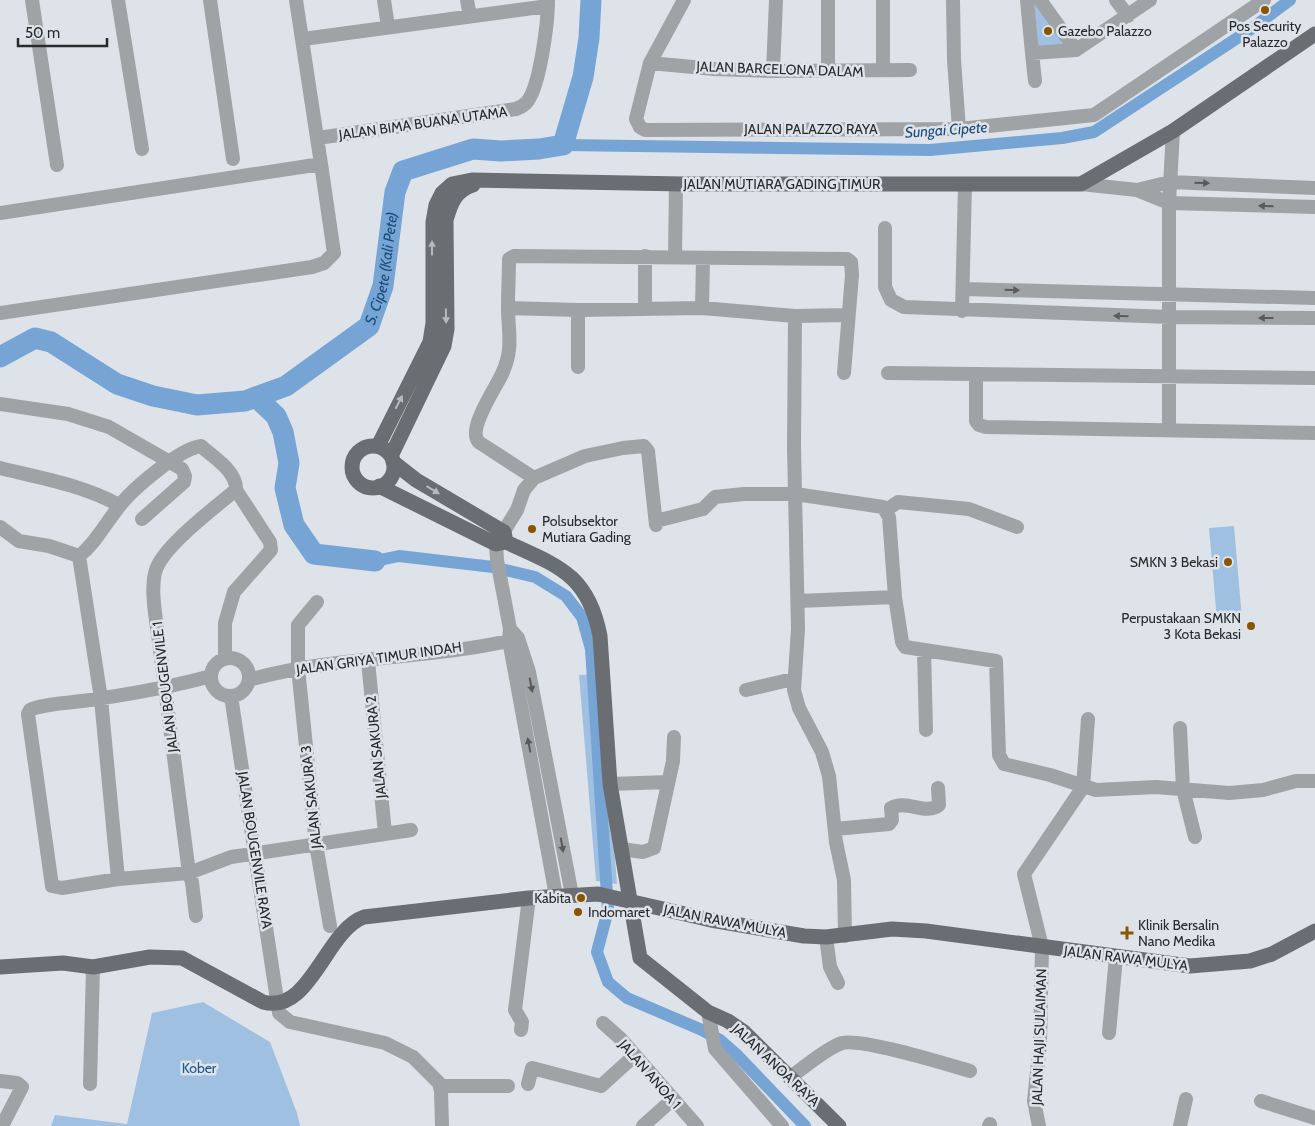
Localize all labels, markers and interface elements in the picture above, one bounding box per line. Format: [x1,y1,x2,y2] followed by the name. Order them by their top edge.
[1259,4,1271,16] marker: Pos Security Palazzo
[18,15,106,47] scale bar
[1229,17,1301,51] place label: Pos Security Palazzo
[1058,22,1152,40] place label: Gazebo Palazzo
[25,24,60,42] text: 50 m
[1042,25,1054,37] marker: Gazebo Palazzo
[695,57,864,81] street label: JALAN BARCELONA DALAM
[337,102,509,144] street label: JALAN BIMA BUANA UTAMA
[904,118,988,142] water label: Sungai Cipete
[743,120,878,138] street label: JALAN PALAZZO RAYA
[682,175,881,193] street label: JALAN MUTIARA GADING TIMUR
[1195,180,1211,188] one-way arrow
[1258,202,1274,210] one-way arrow
[361,211,401,327] water label: S. Cipete (Kali Pete)
[428,240,436,256] one-way arrow
[1004,287,1020,295] one-way arrow
[443,308,451,324] one-way arrow
[1113,312,1129,320] one-way arrow
[1258,314,1274,322] one-way arrow
[395,395,403,410] one-way arrow
[427,486,440,495] one-way arrow
[542,512,632,546] place label: Polsubsektor Mutiara Gading
[526,523,538,535] marker: Polsubsektor Mutiara Gading
[1130,553,1218,571] place label: SMKN 3 Bekasi
[1222,556,1234,568] marker: SMKN 3 Bekasi
[1121,609,1241,643] place label: Perpustakaan SMKN 3 Kota Bekasi
[1245,620,1257,632] marker: Perpustakaan SMKN 3 Kota Bekasi
[148,621,182,754] street label: JALAN BOUGENVILE 1
[294,637,463,679] street label: JALAN GRIYA TIMUR INDAH
[528,678,536,694] one-way arrow
[362,695,390,800] street label: JALAN SAKURA 2
[525,738,533,753] one-way arrow
[297,745,325,850] street label: JALAN SAKURA 3
[234,769,276,930] street label: JALAN BOUGENVILE RAYA
[558,837,566,852] one-way arrow
[534,889,571,907] place label: Kabita
[575,892,587,904] marker: Kabita
[661,900,788,942] street label: JALAN RAWA MULYA
[588,903,650,921] place label: Indomaret
[572,906,584,918] marker: Indomaret
[1138,916,1219,950] place label: Klinik Bersalin Nano Medika
[1120,926,1134,940] marker: Klinik Bersalin Nano Medika
[1062,941,1189,975] street label: JALAN RAWA MULYA
[1028,968,1050,1107] street label: JALAN HAJI SULAIMAN
[728,1019,824,1111] street label: JALAN ANOA RAYA
[614,1035,685,1112] street label: JALAN ANOA 1
[182,1059,217,1077] park label: Kober

